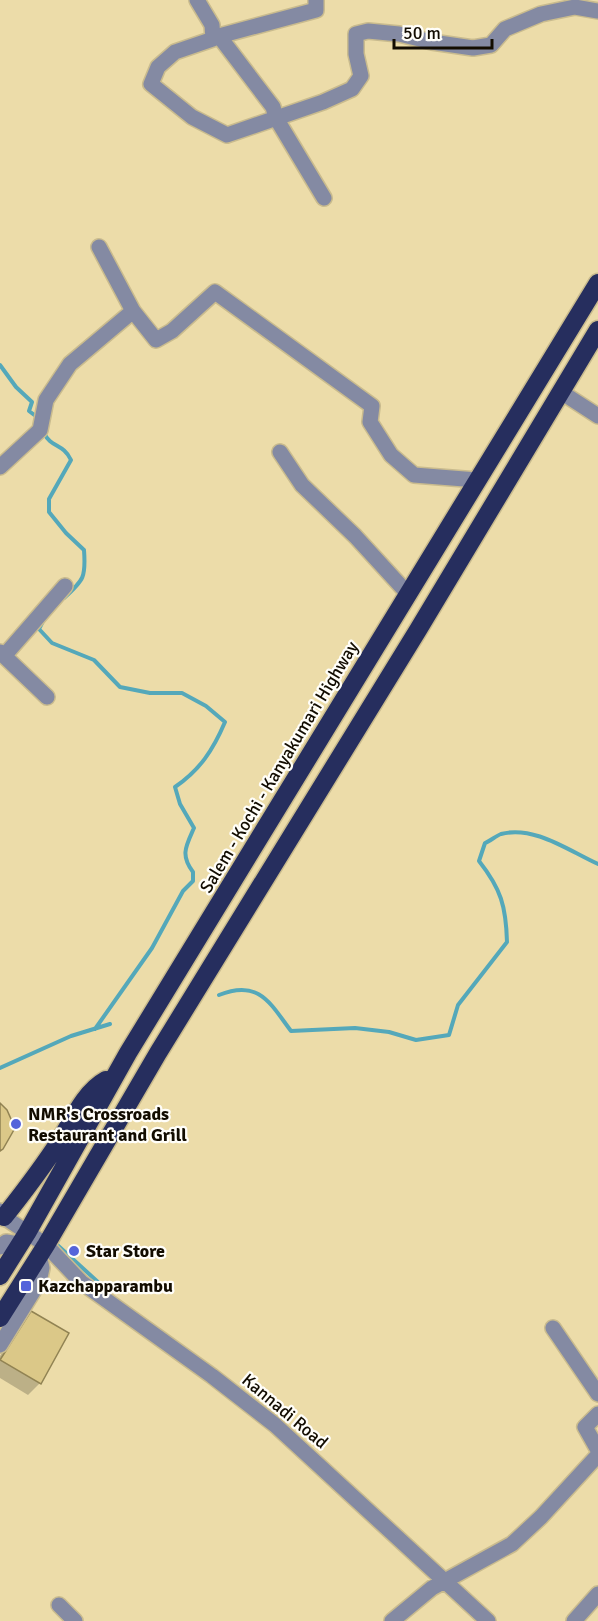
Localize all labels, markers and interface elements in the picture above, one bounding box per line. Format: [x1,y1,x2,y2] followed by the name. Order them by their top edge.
[394,12,492,50] scale bar
[403,22,441,44] text: 50 m
[195,637,363,897] street label: Salem - Kochi - Kanyakumari Highway
[28,1103,187,1146] place label: NMR's Crossroads Restaurant and Grill
[9,1117,23,1131] marker: NMR's Crossroads Restaurant and Grill
[86,1240,165,1262] place label: Star Store
[67,1244,81,1258] marker: Star Store
[38,1275,173,1297] place label: Kazchapparambu
[19,1279,33,1293] marker: Kazchapparambu
[238,1369,332,1453] street label: Kannadi Road

